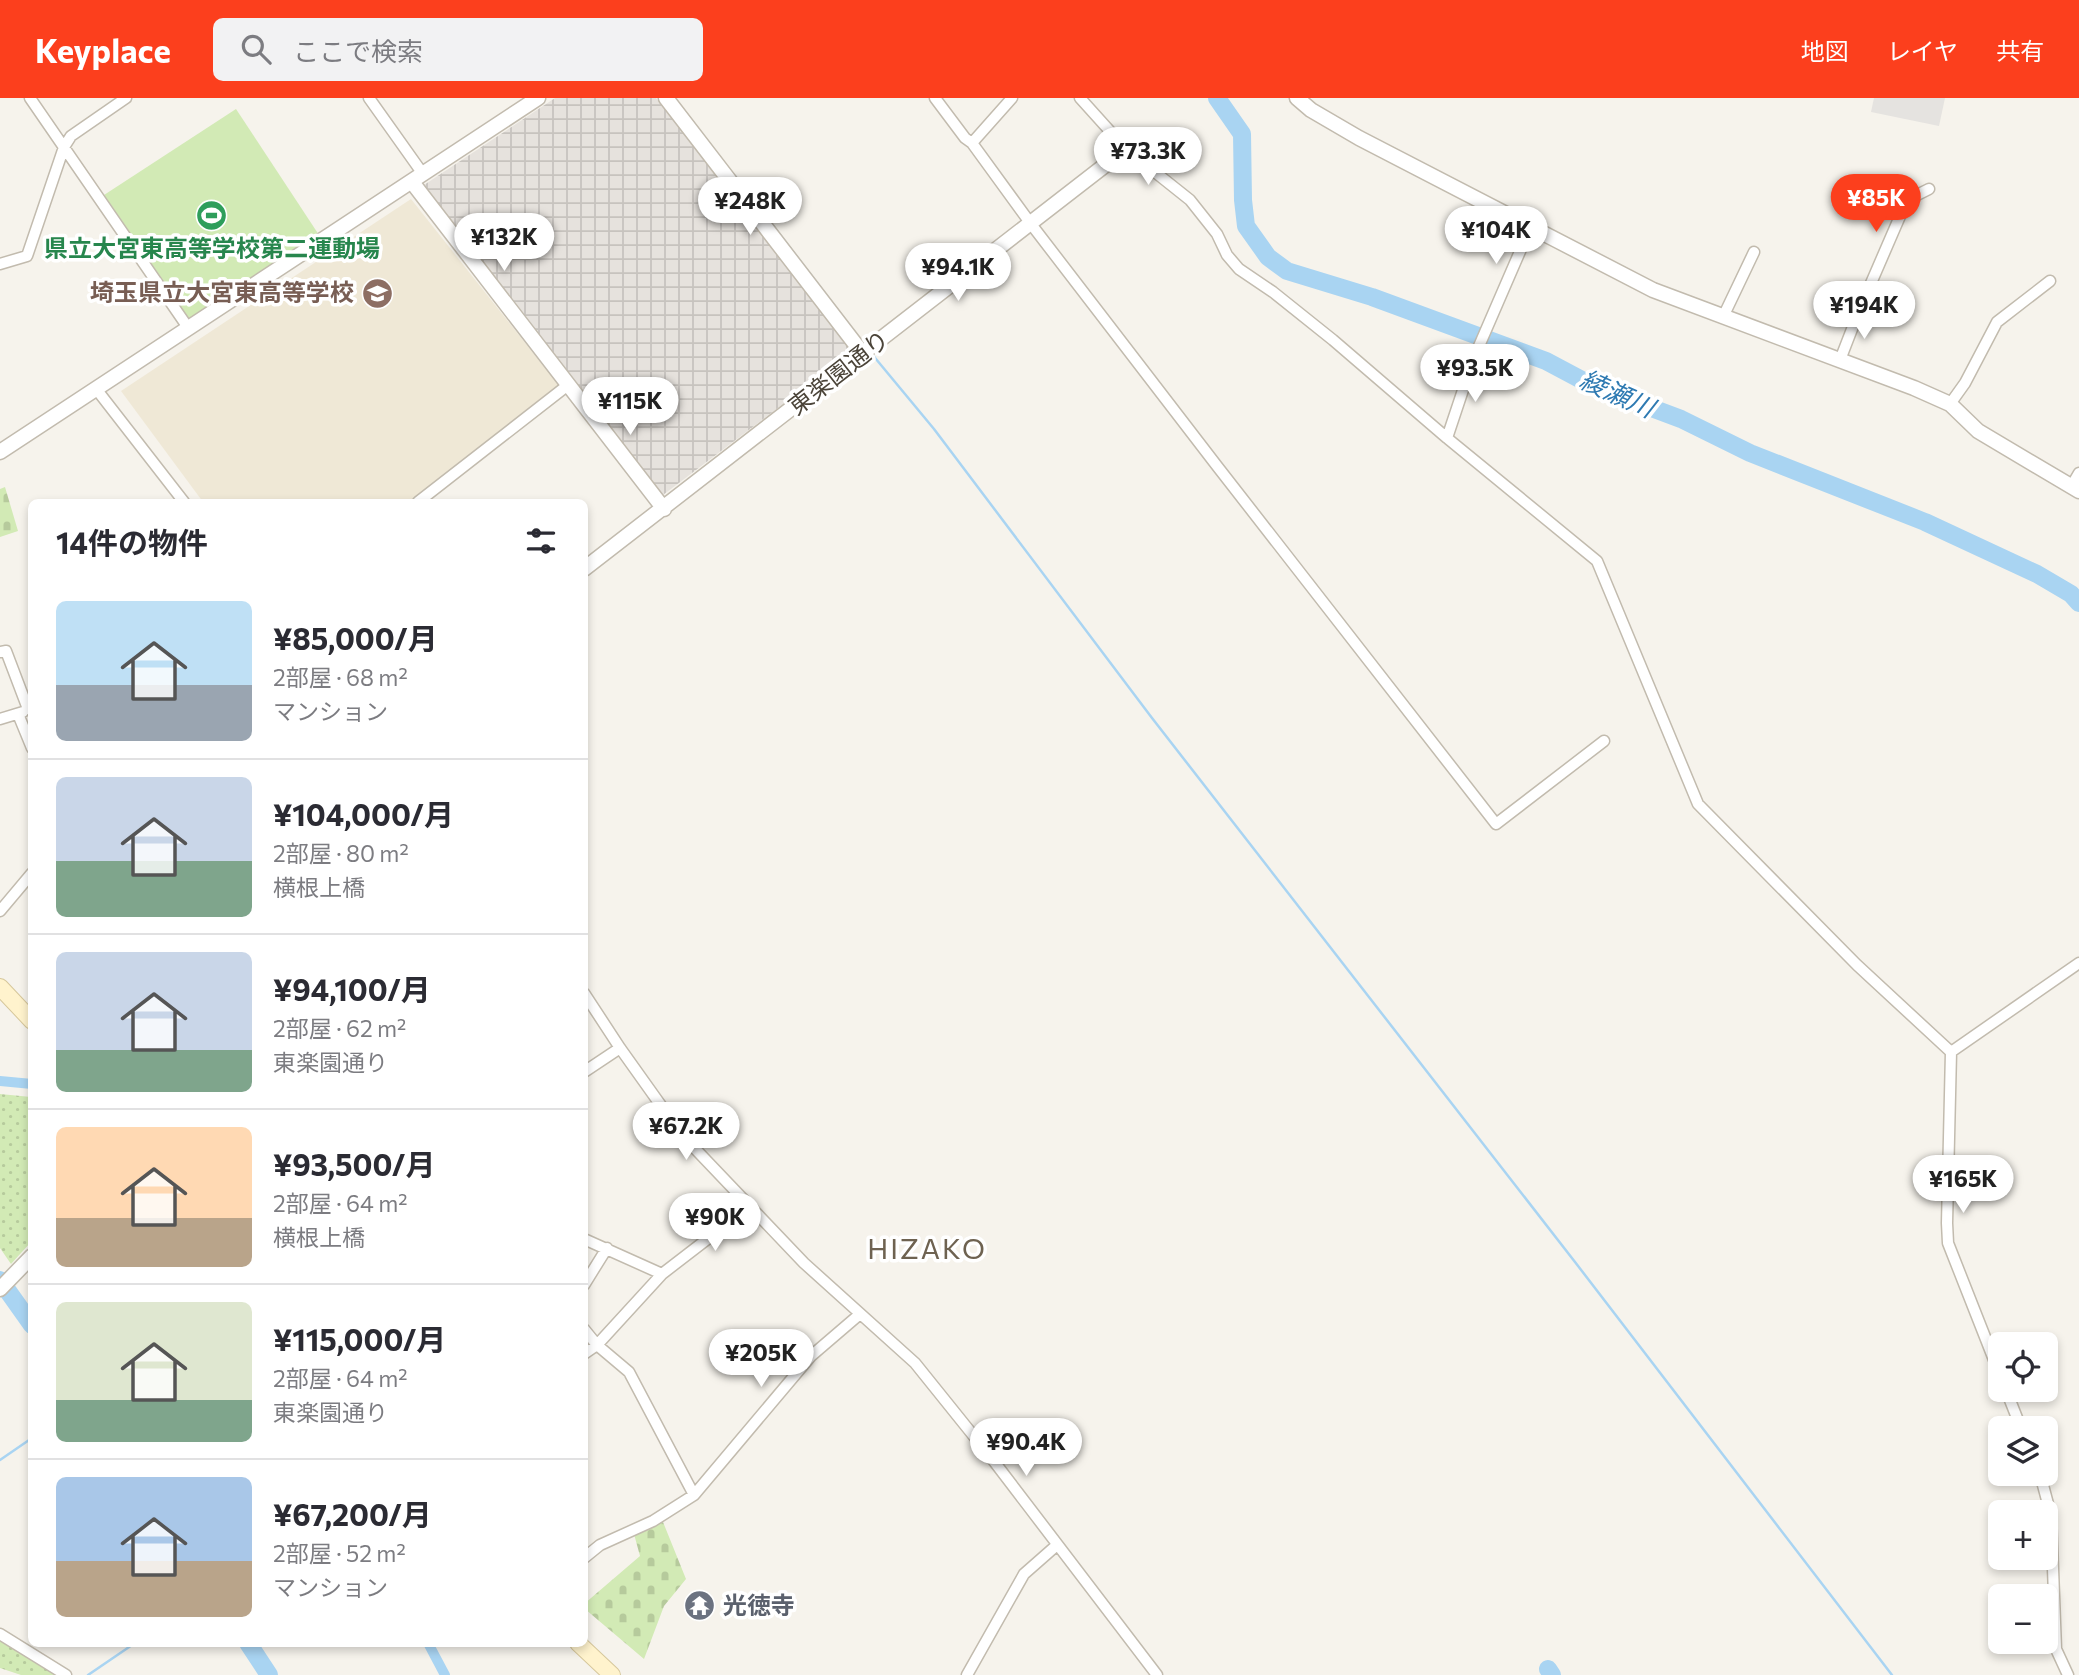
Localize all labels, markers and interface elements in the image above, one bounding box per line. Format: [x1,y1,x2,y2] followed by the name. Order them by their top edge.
[213,18,703,81] search box
[35,29,171,70] text: Keyplace
[237,30,275,68] icon: search
[293,35,423,66] text: ここで検索
[1801,36,1849,65] text: 地図
[1887,36,1958,65] text: レイヤ
[1996,36,2044,65] text: 共有
[1091,127,1205,187] pin: ¥73.3K
[1110,136,1186,164] text: ¥73.3K
[1835,174,1917,234] pin: ¥85K
[701,178,799,237] pin: ¥248K
[1847,183,1905,211] text: ¥85K
[714,186,786,214] text: ¥248K
[195,198,229,232] sports icon: 県立大宮東高等学校第二運動場
[1447,206,1545,266] pin: ¥104K
[455,214,553,273] pin: ¥132K
[1461,215,1531,243] text: ¥104K
[470,222,538,250] text: ¥132K
[44,233,380,262] place label: 県立大宮東高等学校第二運動場
[901,244,1015,303] pin: ¥94.1K
[921,252,995,280] text: ¥94.1K
[360,276,394,310] school or university icon: 埼玉県立大宮東高等学校
[90,277,354,306] place label: 埼玉県立大宮東高等学校
[1815,282,1913,341] pin: ¥194K
[1829,290,1899,318] text: ¥194K
[782,323,894,420] street label: 東楽園通り
[1418,344,1532,404] pin: ¥93.5K
[1436,353,1514,381] text: ¥93.5K
[1576,363,1662,424] water label: 綾瀬川
[581,378,679,437] pin: ¥115K
[597,386,663,414] text: ¥115K
[522,522,560,560] icon: filters
[56,523,208,560] text: 14件の物件
[273,619,438,656] text: ¥85,000/月
[112,629,196,713] icon: home
[273,663,408,691] text: 2部屋 · 68 m²
[273,697,388,725] text: マンション
[273,795,454,832] text: ¥104,000/月
[112,805,196,889] icon: home
[273,839,409,867] text: 2部屋 · 80 m²
[273,873,365,901] text: 横根上橋
[273,970,431,1007] text: ¥94,100/月
[112,980,196,1064] icon: home
[273,1014,406,1042] text: 2部屋 · 62 m²
[273,1048,388,1076] text: 東楽園通り
[629,1102,743,1162] pin: ¥67.2K
[649,1111,723,1139] text: ¥67.2K
[273,1145,435,1182] text: ¥93,500/月
[112,1155,196,1239] icon: home
[1914,1156,2012,1215] pin: ¥165K
[1929,1164,1997,1192] text: ¥165K
[273,1189,407,1217] text: 2部屋 · 64 m²
[674,1194,756,1253] pin: ¥90K
[685,1202,745,1230] text: ¥90K
[273,1223,365,1251] text: 横根上橋
[867,1231,987,1265] district label: HIZAKO
[273,1320,446,1357] text: ¥115,000/月
[112,1330,196,1414] icon: home
[712,1330,810,1389] pin: ¥205K
[1988,1332,2058,1654] map controls
[1988,1332,2058,1402] button: locate
[725,1338,797,1366] text: ¥205K
[273,1364,407,1392] text: 2部屋 · 64 m²
[273,1398,388,1426] text: 東楽園通り
[1988,1416,2058,1486] button: layers
[969,1418,1083,1478] pin: ¥90.4K
[986,1427,1066,1455] text: ¥90.4K
[273,1495,432,1532] text: ¥67,200/月
[1988,1500,2058,1570] button: +
[112,1505,196,1589] icon: home
[273,1539,406,1567] text: 2部屋 · 52 m²
[273,1573,388,1601] text: マンション
[1988,1584,2058,1654] button: −
[683,1589,717,1623] temple icon: 光徳寺
[723,1590,795,1619] place label: 光徳寺

